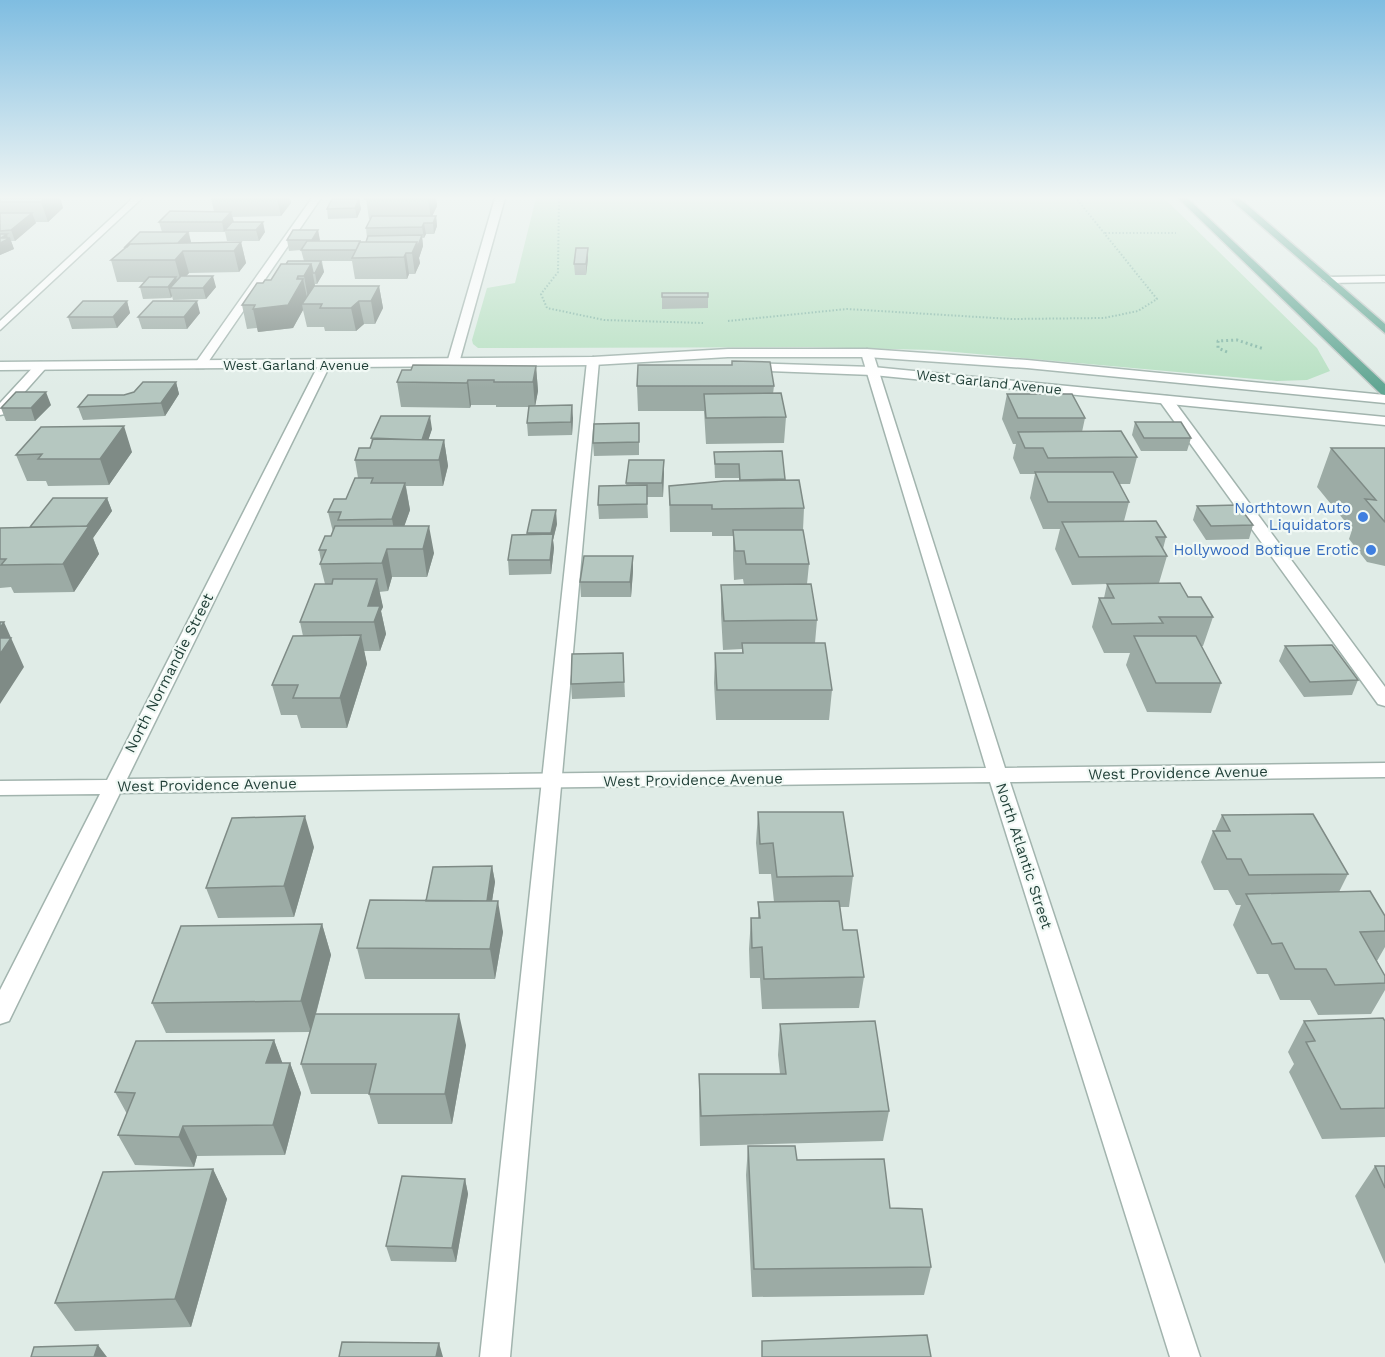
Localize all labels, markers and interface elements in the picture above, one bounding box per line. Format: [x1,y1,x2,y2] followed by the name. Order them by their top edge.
[223,357,369,373] street label: West Garland Avenue
[915,366,1063,398] street label: West Garland Avenue
[1234,499,1351,534] place label: Northtown Auto Liquidators
[1356,510,1370,524] marker: Northtown Auto Liquidators
[1173,541,1359,559] place label: Hollywood Botique Erotic
[1364,543,1378,557] marker: Hollywood Botique Erotic
[121,590,217,756] street label: North Normandie Street
[1088,762,1268,784] street label: West Providence Avenue
[603,769,783,791] street label: West Providence Avenue
[117,774,297,796] street label: West Providence Avenue
[992,781,1056,932] street label: North Atlantic Street

